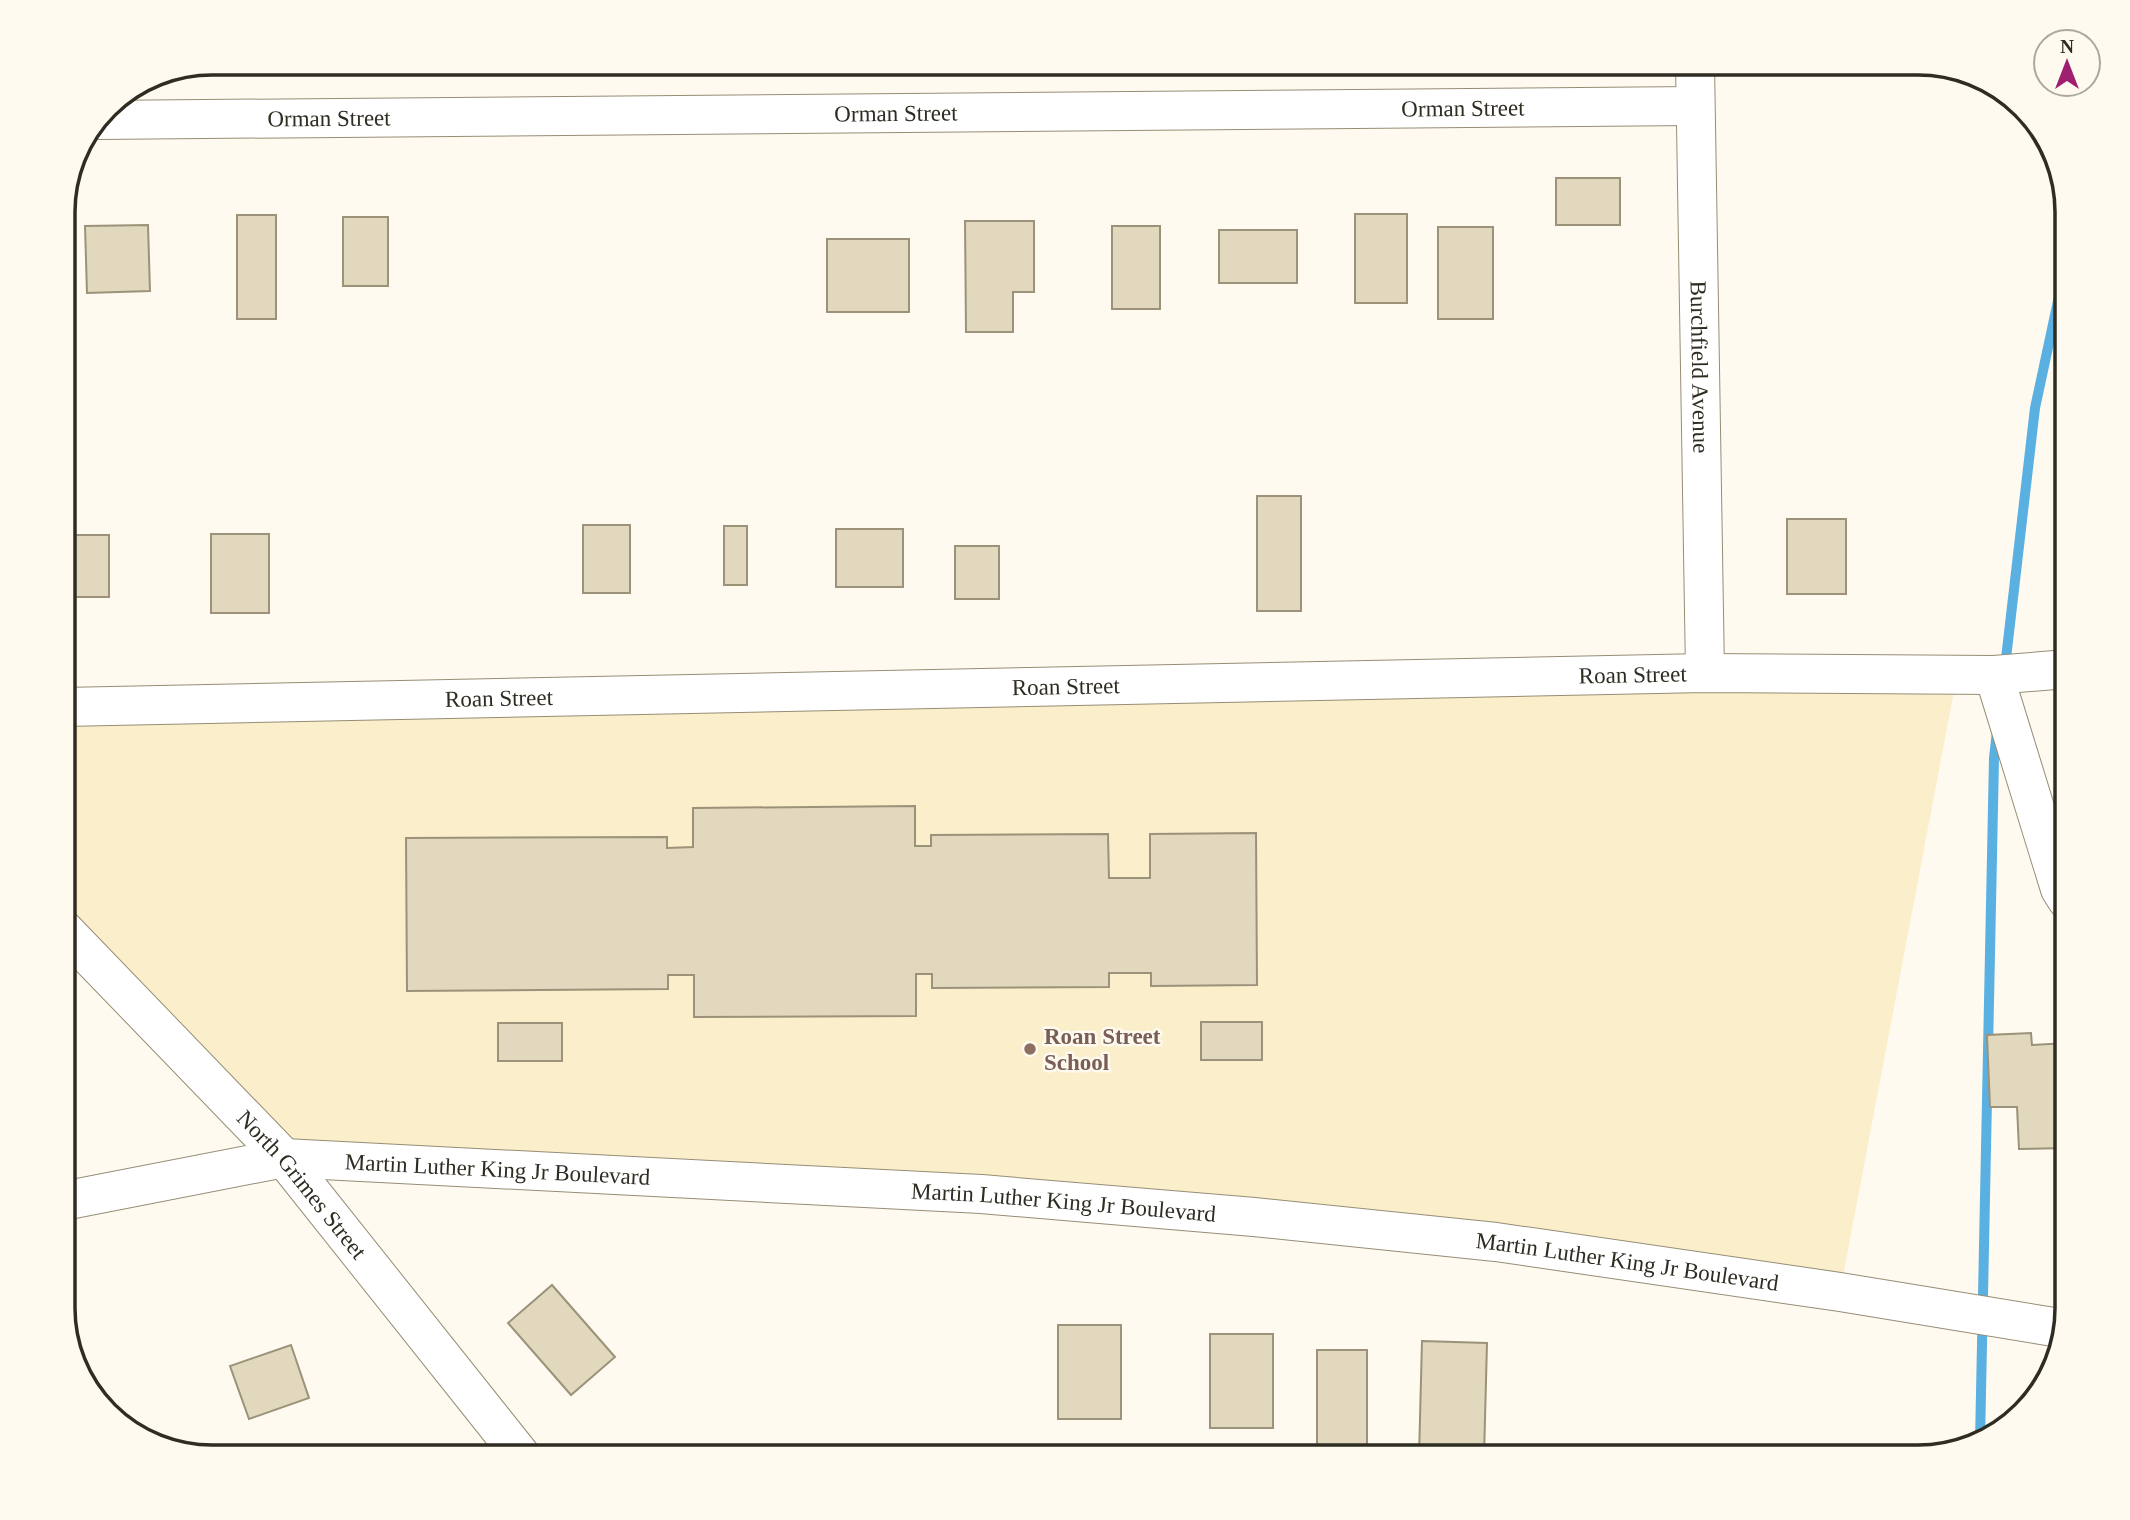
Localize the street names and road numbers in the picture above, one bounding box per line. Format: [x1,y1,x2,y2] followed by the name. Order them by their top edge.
[1401,95,1525,121] street label: Orman Street
[834,100,958,126] street label: Orman Street
[267,105,391,131] street label: Orman Street
[1686,280,1714,454] street label: Burchfield Avenue
[1578,661,1688,688] street label: Roan Street
[1012,673,1121,700] street label: Roan Street
[445,684,554,712] street label: Roan Street
[232,1105,372,1264] street label: North Grimes Street
[344,1149,651,1189] street label: Martin Luther King Jr Boulevard
[911,1178,1217,1226] street label: Martin Luther King Jr Boulevard
[1475,1228,1781,1295] street label: Martin Luther King Jr Boulevard

